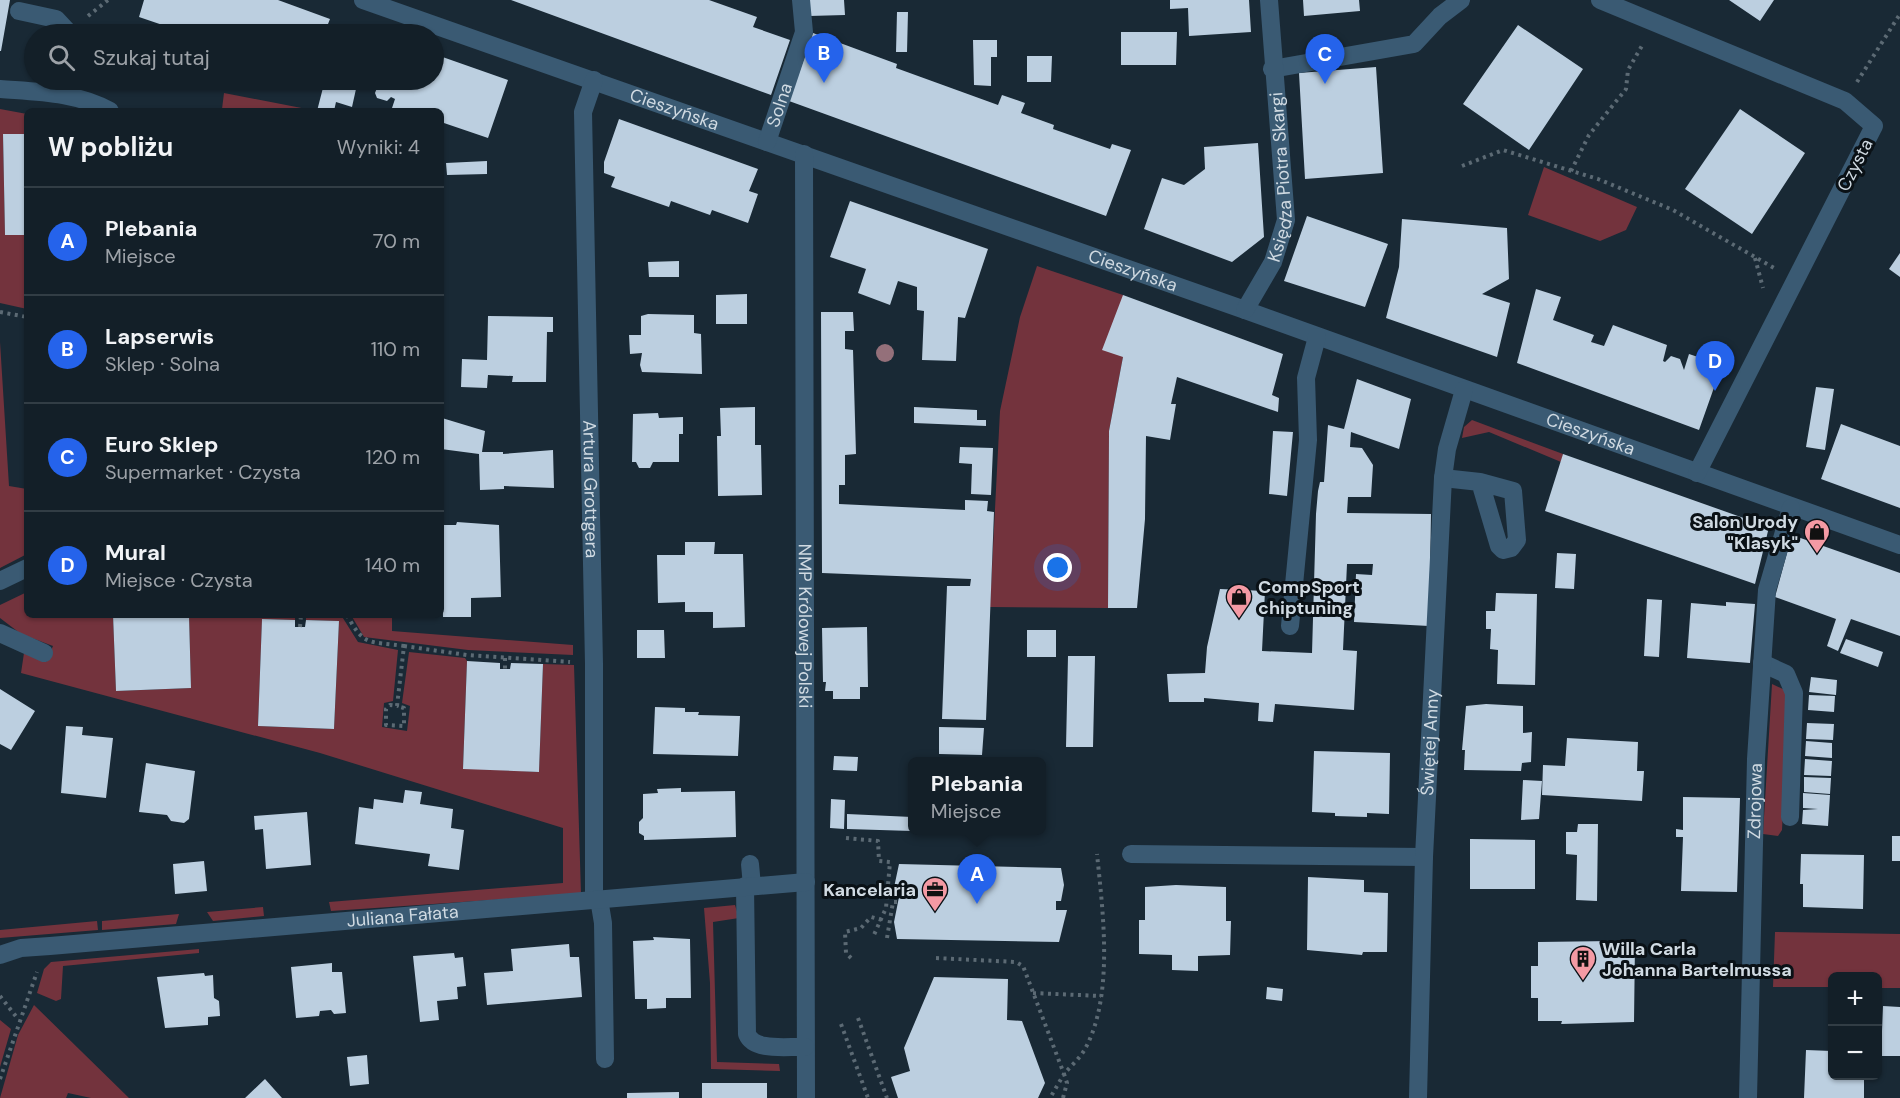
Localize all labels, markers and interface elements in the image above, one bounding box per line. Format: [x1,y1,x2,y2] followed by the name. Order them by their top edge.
[24,24,444,90] search box
[804,34,844,83] pin: B
[1306,34,1344,84] pin: C
[45,41,78,74] icon: search
[93,43,210,72] text: Szukaj tutaj
[761,80,798,130] street label: Solna
[626,83,722,136] street label: Cieszyńska
[1262,91,1298,265] street label: Księdza Piotra Skargi
[48,130,173,164] text: W pobliżu
[337,134,420,160] text: Wyniki: 4
[1832,135,1878,195] street label: Czysta
[105,214,197,243] text: Plebania
[60,228,75,254] text: A
[373,228,420,254] text: 70 m
[105,243,176,269] text: Miejsce
[1085,244,1181,297] street label: Cieszyńska
[105,322,214,351] text: Lapserwis
[61,336,74,362] text: B
[371,336,420,362] text: 110 m
[1696,342,1734,391] pin: D
[105,351,220,377] text: Sklep · Solna
[1543,407,1638,461] street label: Cieszyńska
[577,420,604,558] street label: Artura Grottgera
[105,430,218,459] text: Euro Sklep
[60,444,75,470] text: C
[366,444,420,470] text: 120 m
[105,459,301,485] text: Supermarket · Czysta
[1692,510,1798,555] place label: Salon Urody "Klasyk"
[1802,517,1832,555] shop icon: Salon Urody "Klasyk"
[105,538,166,567] text: Mural
[793,544,817,708] street label: NMP Królowej Polski
[60,552,75,578] text: D
[365,552,420,578] text: 140 m
[1043,553,1072,582] your location
[105,567,253,593] text: Miejsce · Czysta
[1258,575,1360,620] place label: CompSport chiptuning
[1224,582,1254,620] shop icon: CompSport chiptuning
[1415,688,1444,796] street label: Świętej Anny
[908,757,1046,835] popup
[1742,763,1768,839] street label: Zdrojowa
[931,769,1023,798] text: Plebania
[931,798,1001,824] text: Miejsce
[958,854,996,904] pin: A
[920,875,950,913] office icon: Kancelaria
[823,878,916,902] place label: Kancelaria
[346,899,459,933] street label: Juliana Fałata
[1602,937,1792,982] place label: Willa Carla Johanna Bartelmussa
[1568,944,1598,982] building icon: Willa Carla Johanna Bartelmussa
[1828,972,1882,1080] map controls
[1828,972,1882,1026] button: +
[1828,1026,1882,1080] button: −

